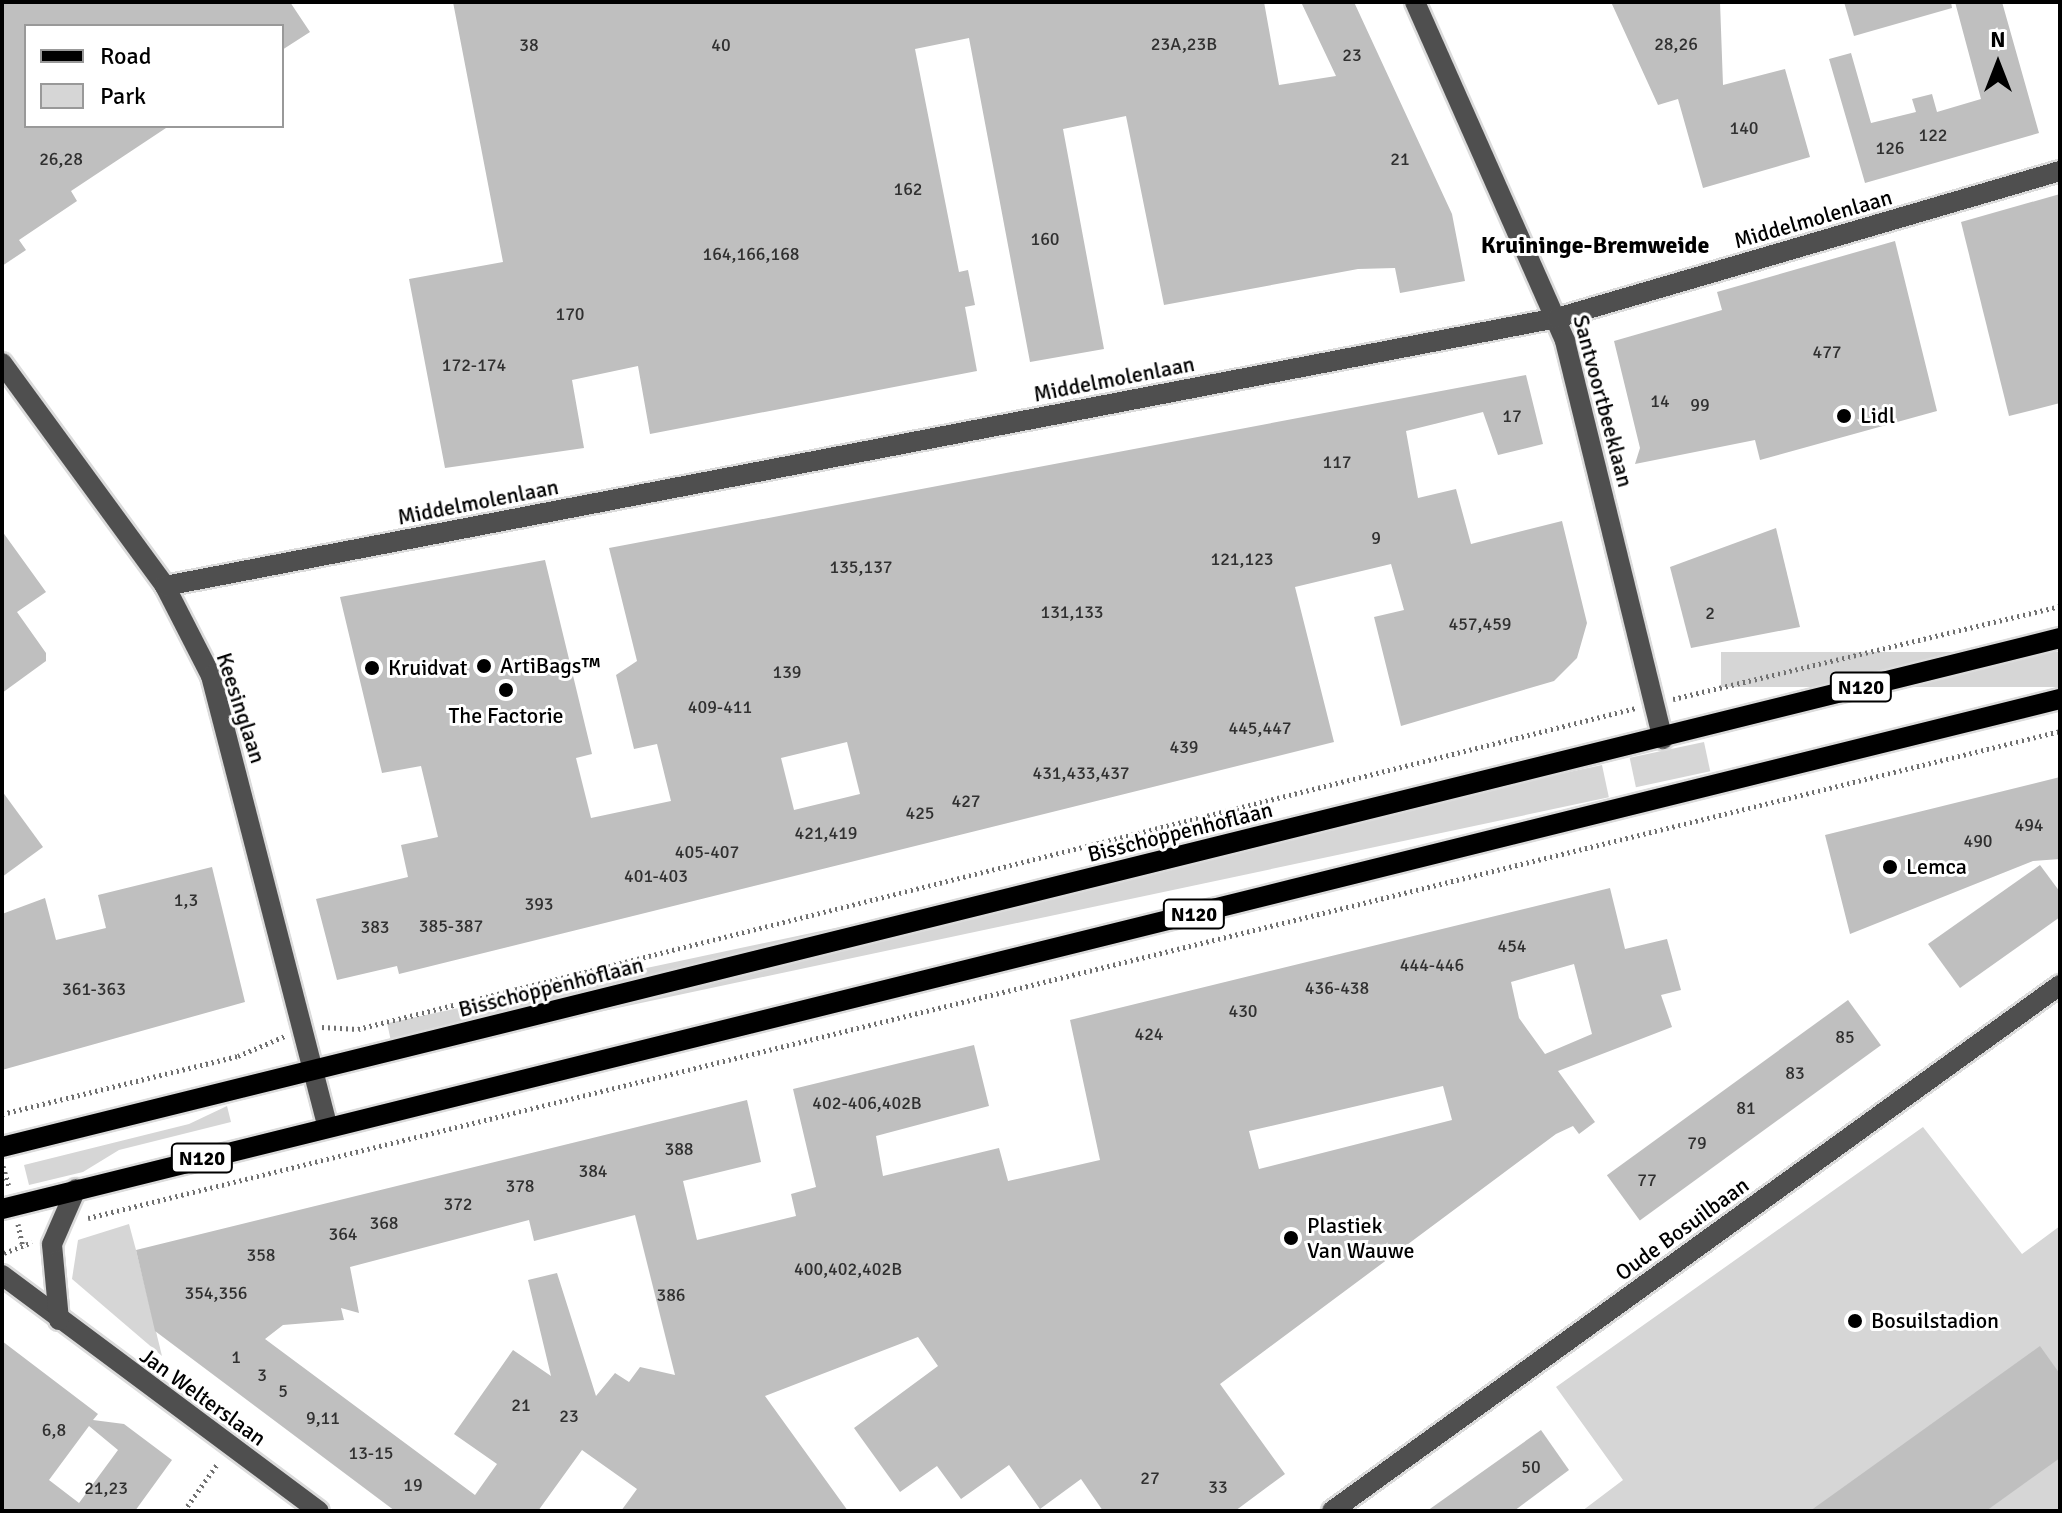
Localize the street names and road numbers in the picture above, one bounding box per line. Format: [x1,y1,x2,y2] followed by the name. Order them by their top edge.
[1731,184,1895,254] street label: Middelmolenlaan
[1567,312,1639,490] street label: Santvoortbeeklaan
[1031,350,1197,408] street label: Middelmolenlaan
[395,473,561,531] street label: Middelmolenlaan
[211,649,271,767] street label: Keesinglaan
[1829,671,1893,703] road number: N120
[1085,796,1275,868] street label: Bisschoppenhoflaan
[1162,898,1226,930] road number: N120
[456,951,646,1023] street label: Bisschoppenhoflaan
[170,1142,234,1174] road number: N120
[1610,1172,1754,1286] street label: Oude Bosuilbaan
[135,1342,271,1452] street label: Jan Welterslaan

